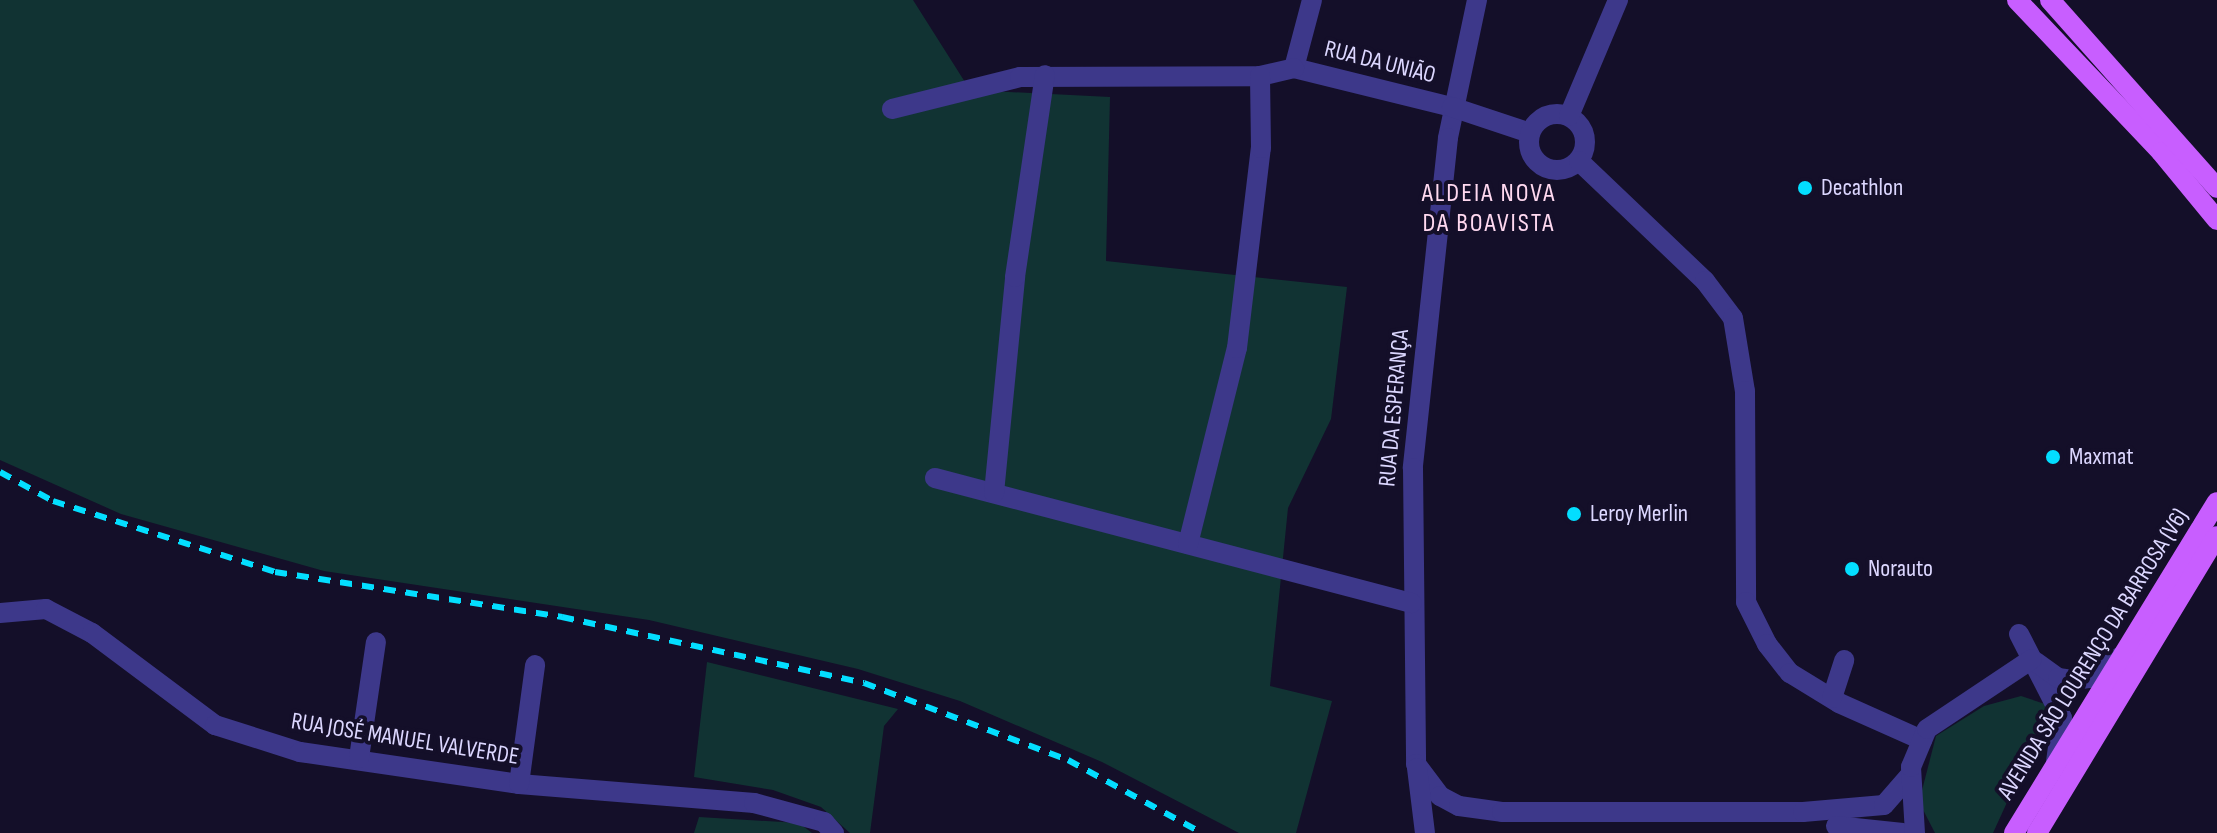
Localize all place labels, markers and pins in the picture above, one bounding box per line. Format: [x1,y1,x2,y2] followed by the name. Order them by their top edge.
[1821,174,1903,202] place label: Decathlon
[1796,179,1814,197] marker: Decathlon
[2069,443,2133,471] place label: Maxmat
[2044,448,2062,466] marker: Maxmat
[1590,500,1688,528] place label: Leroy Merlin
[1565,505,1583,523] marker: Leroy Merlin
[1868,555,1933,583] place label: Norauto
[1843,560,1861,578] marker: Norauto

